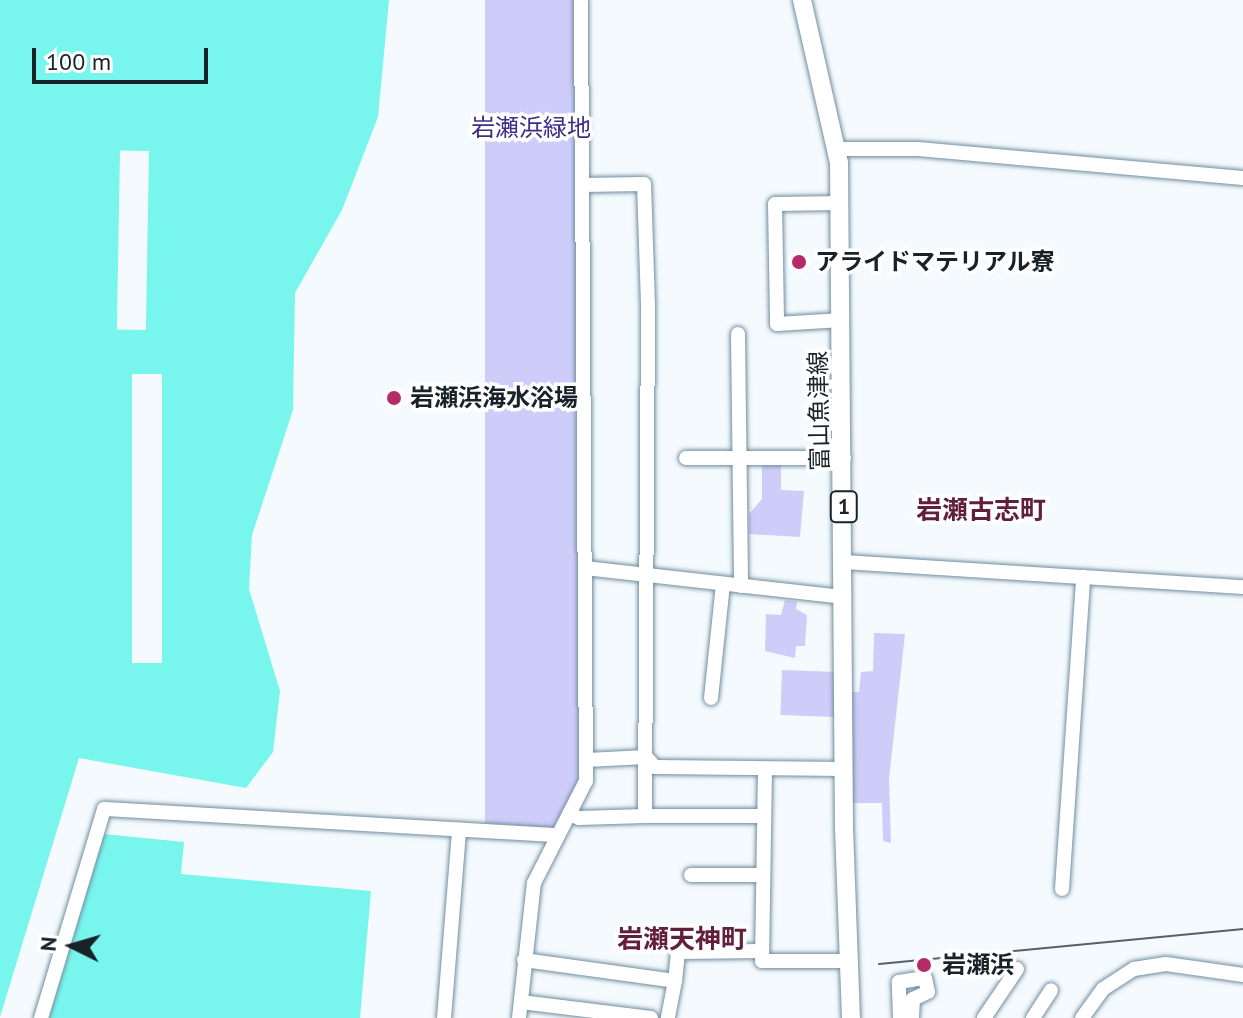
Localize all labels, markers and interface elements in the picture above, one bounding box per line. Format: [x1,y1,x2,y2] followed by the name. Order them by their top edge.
[36,32,212,82] scale bar
[46,46,111,77] text: 100 m
[471,114,591,142] park label: 岩瀬浜緑地
[815,248,1055,276] place label: アライドマテリアル寮
[790,253,808,271] marker: アライドマテリアル寮
[804,351,834,471] street label: 富山魚津線
[410,384,578,412] place label: 岩瀬浜海水浴場
[385,389,403,407] marker: 岩瀬浜海水浴場
[828,489,860,525] road number: 1
[916,494,1046,526] district label: 岩瀬古志町
[32,906,112,986] north arrow
[617,923,747,955] district label: 岩瀬天神町
[34,935,63,952] text: N
[942,951,1014,979] place label: 岩瀬浜
[913,954,935,976] marker: 岩瀬浜

